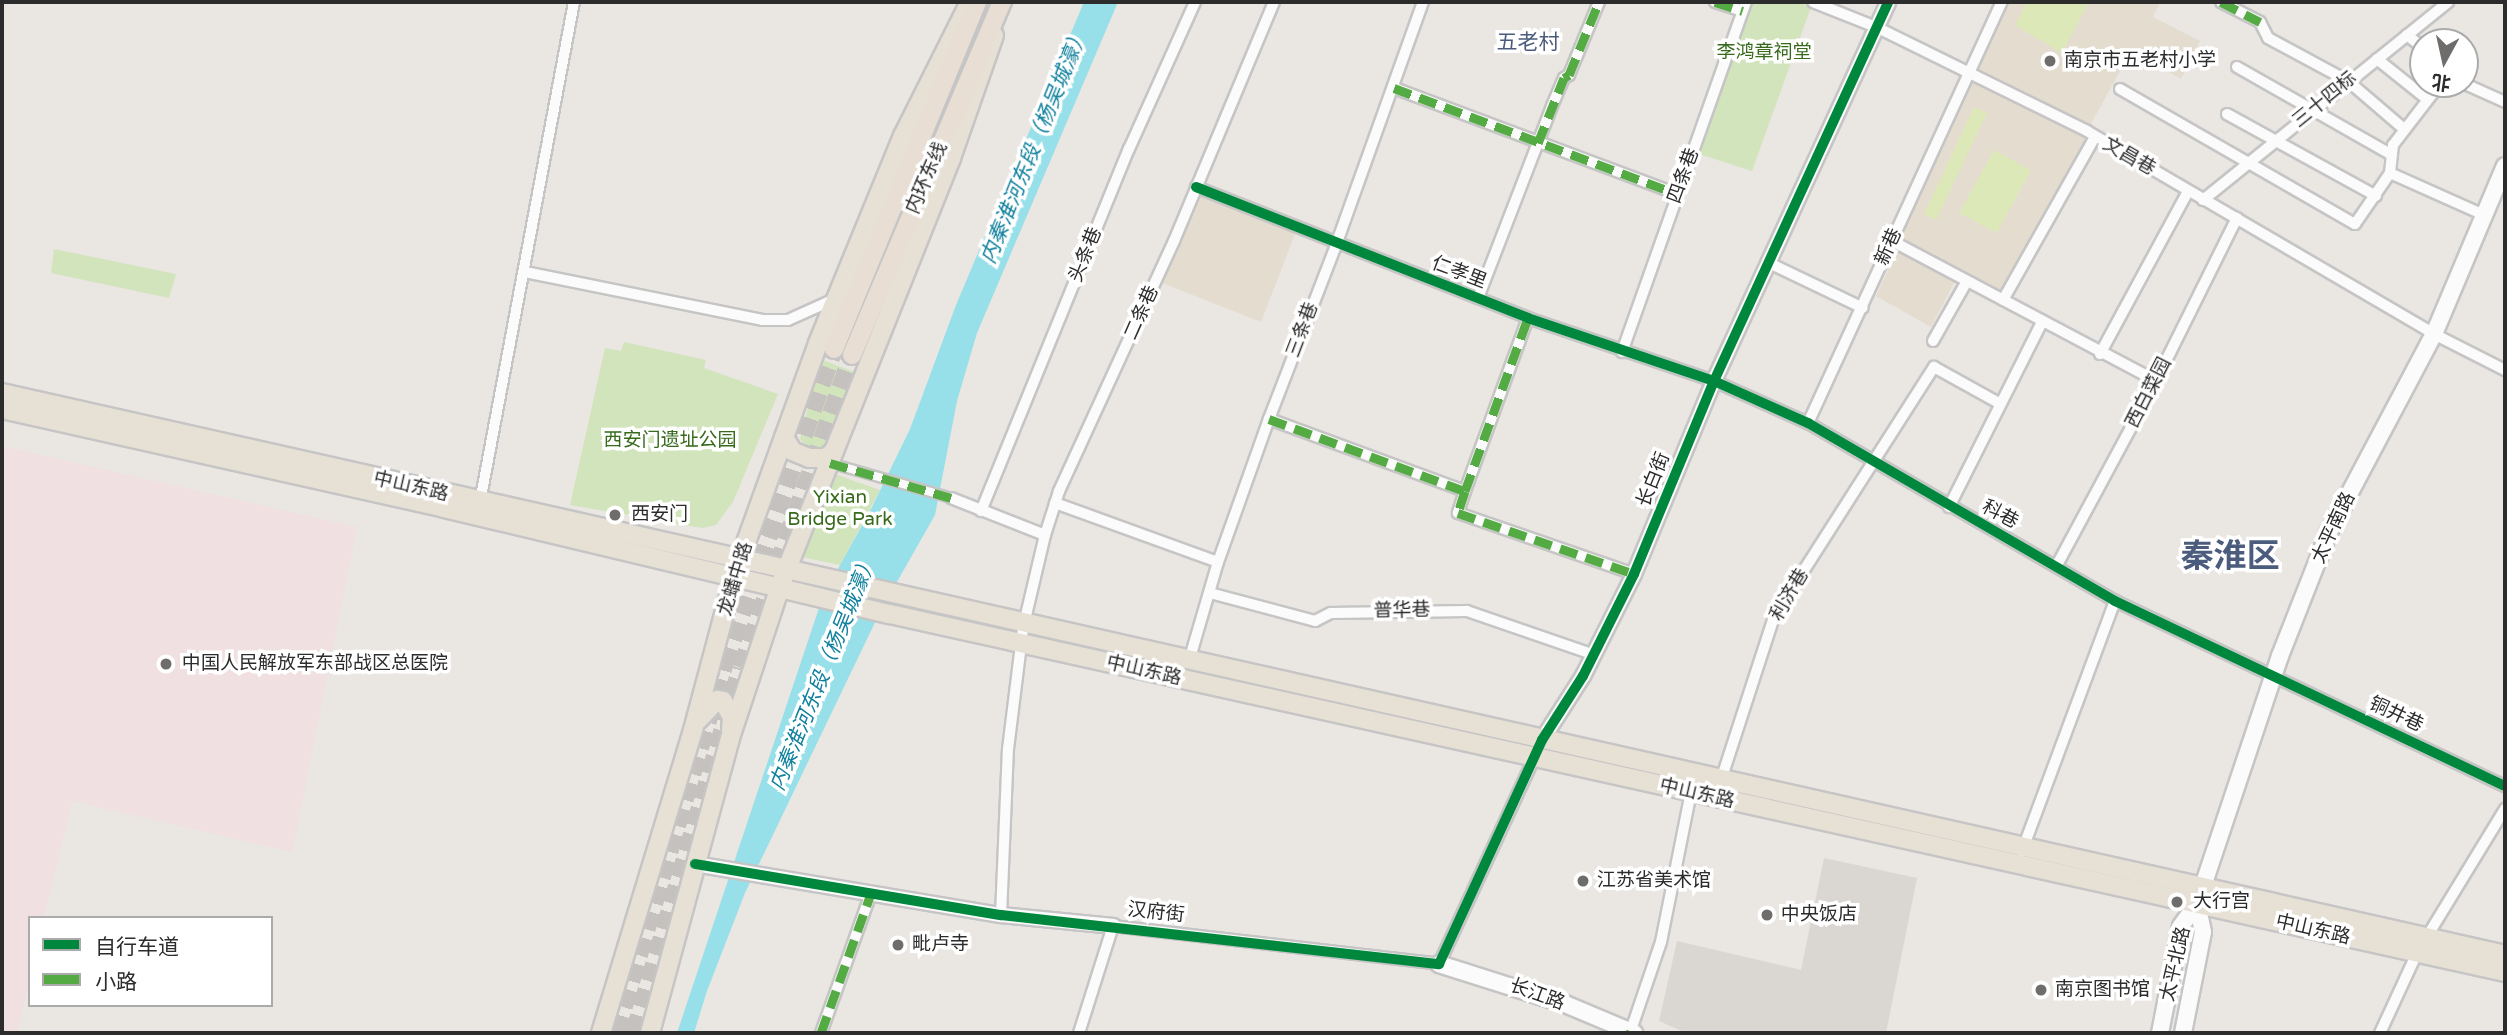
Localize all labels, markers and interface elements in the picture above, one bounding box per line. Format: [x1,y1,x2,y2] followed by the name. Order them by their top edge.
[976,24,1094,268] water label: 内秦淮河东段（杨吴城濠）
[2409,28,2479,98] north arrow
[1497,30,1559,56] district label: 五老村
[1717,42,1811,64] park label: 李鸿章祠堂
[2064,50,2216,72] place label: 南京市五老村小学
[2042,53,2058,69] marker: 南京市五老村小学
[2288,67,2362,133] street label: 三十四标
[2430,70,2452,94] text: 北
[2099,133,2159,181] street label: 文昌巷
[902,139,952,217] street label: 内环东线
[1664,145,1704,207] street label: 四条巷
[1065,224,1107,286] street label: 头条巷
[1871,225,1907,269] street label: 新巷
[1428,252,1490,294] street label: 仁孝里
[1120,282,1164,344] street label: 二条巷
[1282,299,1324,361] street label: 三条巷
[2122,354,2176,432] street label: 西白菜园
[604,430,736,452] park label: 西安门遗址公园
[1633,449,1675,511] street label: 长白街
[371,467,451,507] street label: 中山东路
[787,487,893,531] park label: Yixian Bridge Park
[2308,489,2360,567] street label: 太平南路
[1978,496,2022,534] street label: 科巷
[631,504,688,526] place label: 西安门
[605,505,625,525] marker: 西安门
[2181,537,2279,577] district label: 秦淮区
[714,539,758,619] street label: 龙蟠中路
[765,551,883,795] water label: 内秦淮河东段（杨吴城濠）
[1766,565,1814,625] street label: 利济巷
[1373,599,1431,623] street label: 普华巷
[1104,651,1184,691] street label: 中山东路
[182,653,448,675] place label: 中国人民解放军东部战区总医院
[156,654,176,674] marker: 中国人民解放军东部战区总医院
[2365,693,2427,737] street label: 铜井巷
[1657,774,1737,814] street label: 中山东路
[1597,870,1711,892] place label: 江苏省美术馆
[1575,873,1591,889] marker: 江苏省美术馆
[2193,891,2250,913] place label: 大行宫
[2167,892,2187,912] marker: 大行宫
[1126,899,1186,927] street label: 汉府街
[1781,904,1857,926] place label: 中央饭店
[1759,907,1775,923] marker: 中央饭店
[2273,910,2353,950] street label: 中山东路
[28,916,273,1007] legend
[2156,924,2196,1004] street label: 太平北路
[912,934,969,956] place label: 毗卢寺
[95,935,179,960] text: 自行车道
[890,937,906,953] marker: 毗卢寺
[95,970,137,995] text: 小路
[1506,975,1568,1015] street label: 长江路
[2055,979,2150,1001] place label: 南京图书馆
[2033,982,2049,998] marker: 南京图书馆

